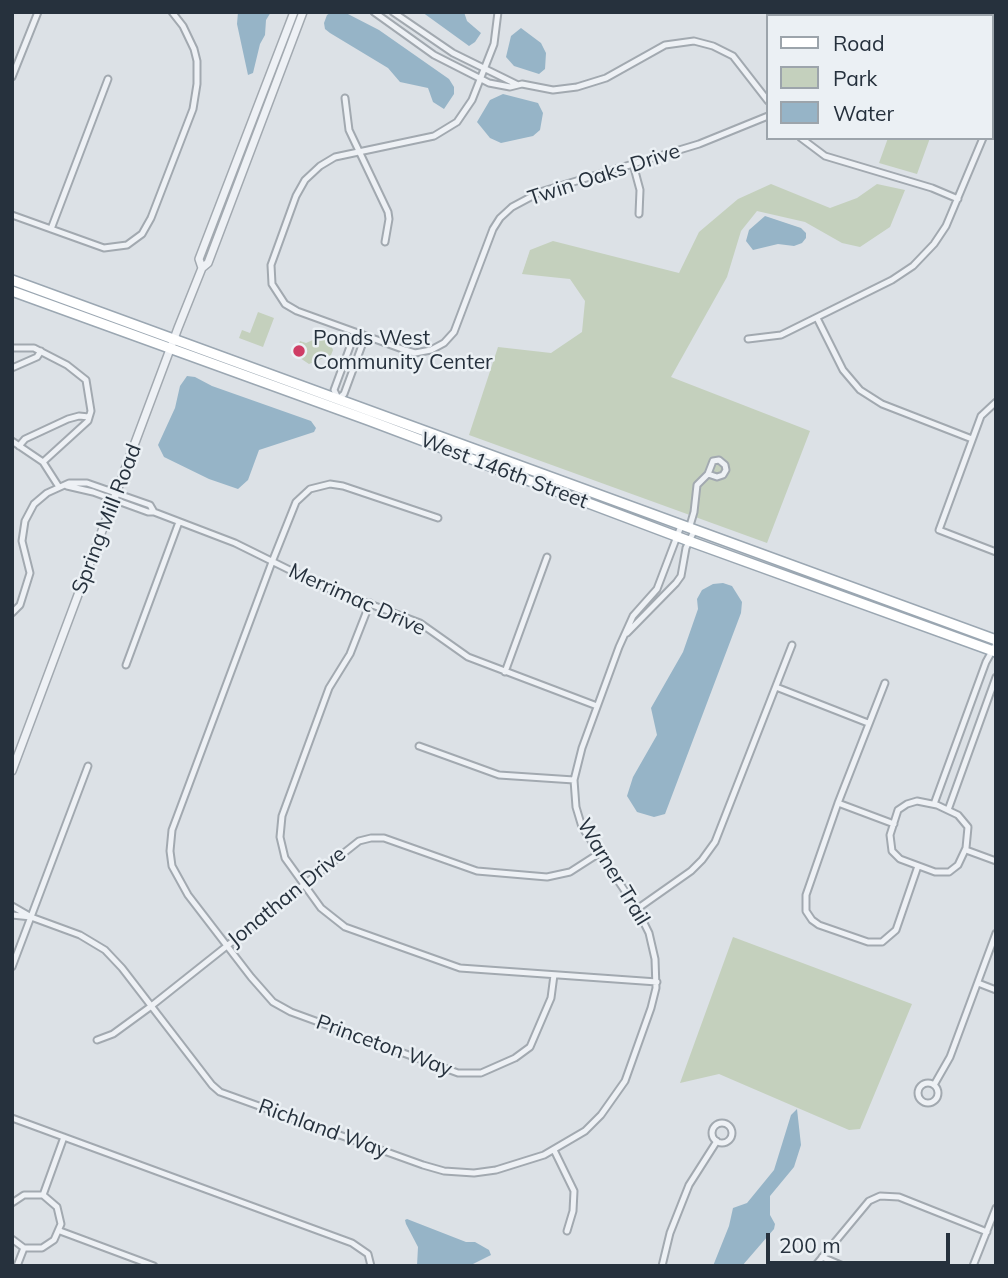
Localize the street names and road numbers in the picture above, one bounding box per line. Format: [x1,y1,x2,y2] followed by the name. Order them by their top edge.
[525,139,683,211] street label: Twin Oaks Drive
[417,427,591,515] street label: West 146th Street
[67,440,147,598] street label: Spring Mill Road
[285,559,429,641] street label: Merrimac Drive
[571,814,655,930] street label: Warner Trail
[223,842,351,952] street label: Jonathan Drive
[313,1010,455,1082] street label: Princeton Way
[255,1094,391,1164] street label: Richland Way

